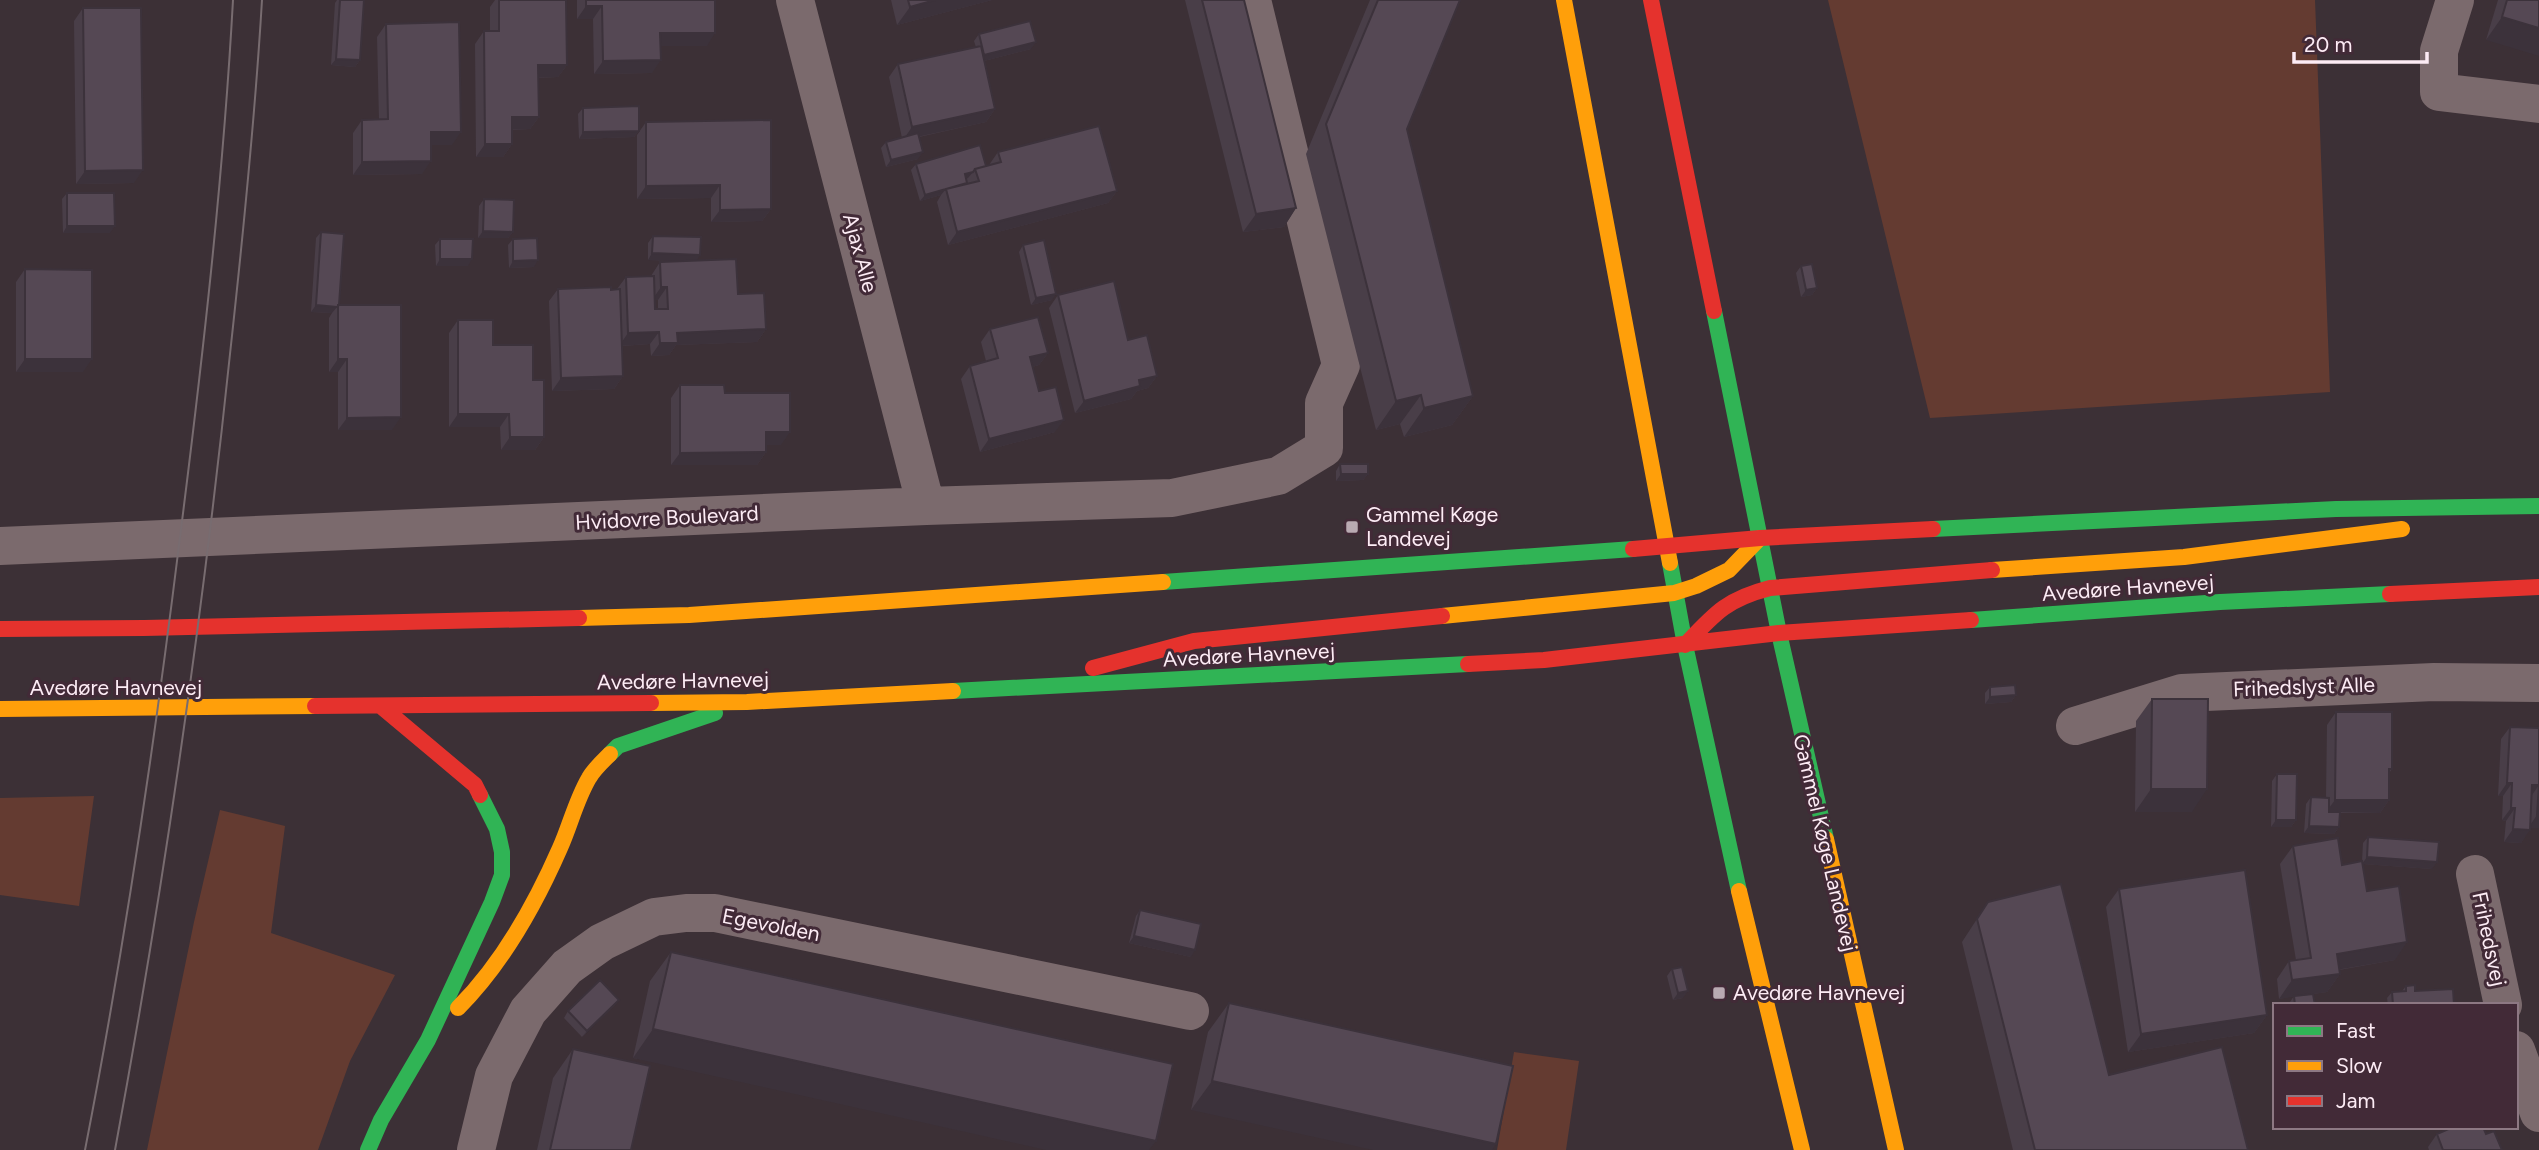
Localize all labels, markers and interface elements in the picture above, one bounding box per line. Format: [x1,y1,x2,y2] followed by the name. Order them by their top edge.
[2294,21,2427,65] scale bar
[2304,32,2352,57] text: 20 m
[838,211,883,295] street label: Ajax Alle
[575,500,759,535] street label: Hvidovre Boulevard
[1366,502,1498,551] place label: Gammel Køge Landevej
[1344,519,1360,535] marker: Gammel Køge Landevej
[2041,569,2215,606] street label: Avedøre Havnevej
[1162,638,1336,671] street label: Avedøre Havnevej
[597,666,769,695] street label: Avedøre Havnevej
[2233,672,2375,701] street label: Frihedslyst Alle
[30,675,202,700] street label: Avedøre Havnevej
[1788,732,1863,954] street label: Gammel Køge Landevej
[2467,889,2512,989] street label: Frihedsvej
[720,903,822,946] street label: Egevolden
[1733,980,1905,1005] place label: Avedøre Havnevej
[1711,985,1727,1001] marker: Avedøre Havnevej
[2273,1003,2518,1129] legend
[2336,1018,2376,1043] text: Fast
[2336,1053,2382,1078] text: Slow
[2336,1088,2375,1113] text: Jam

